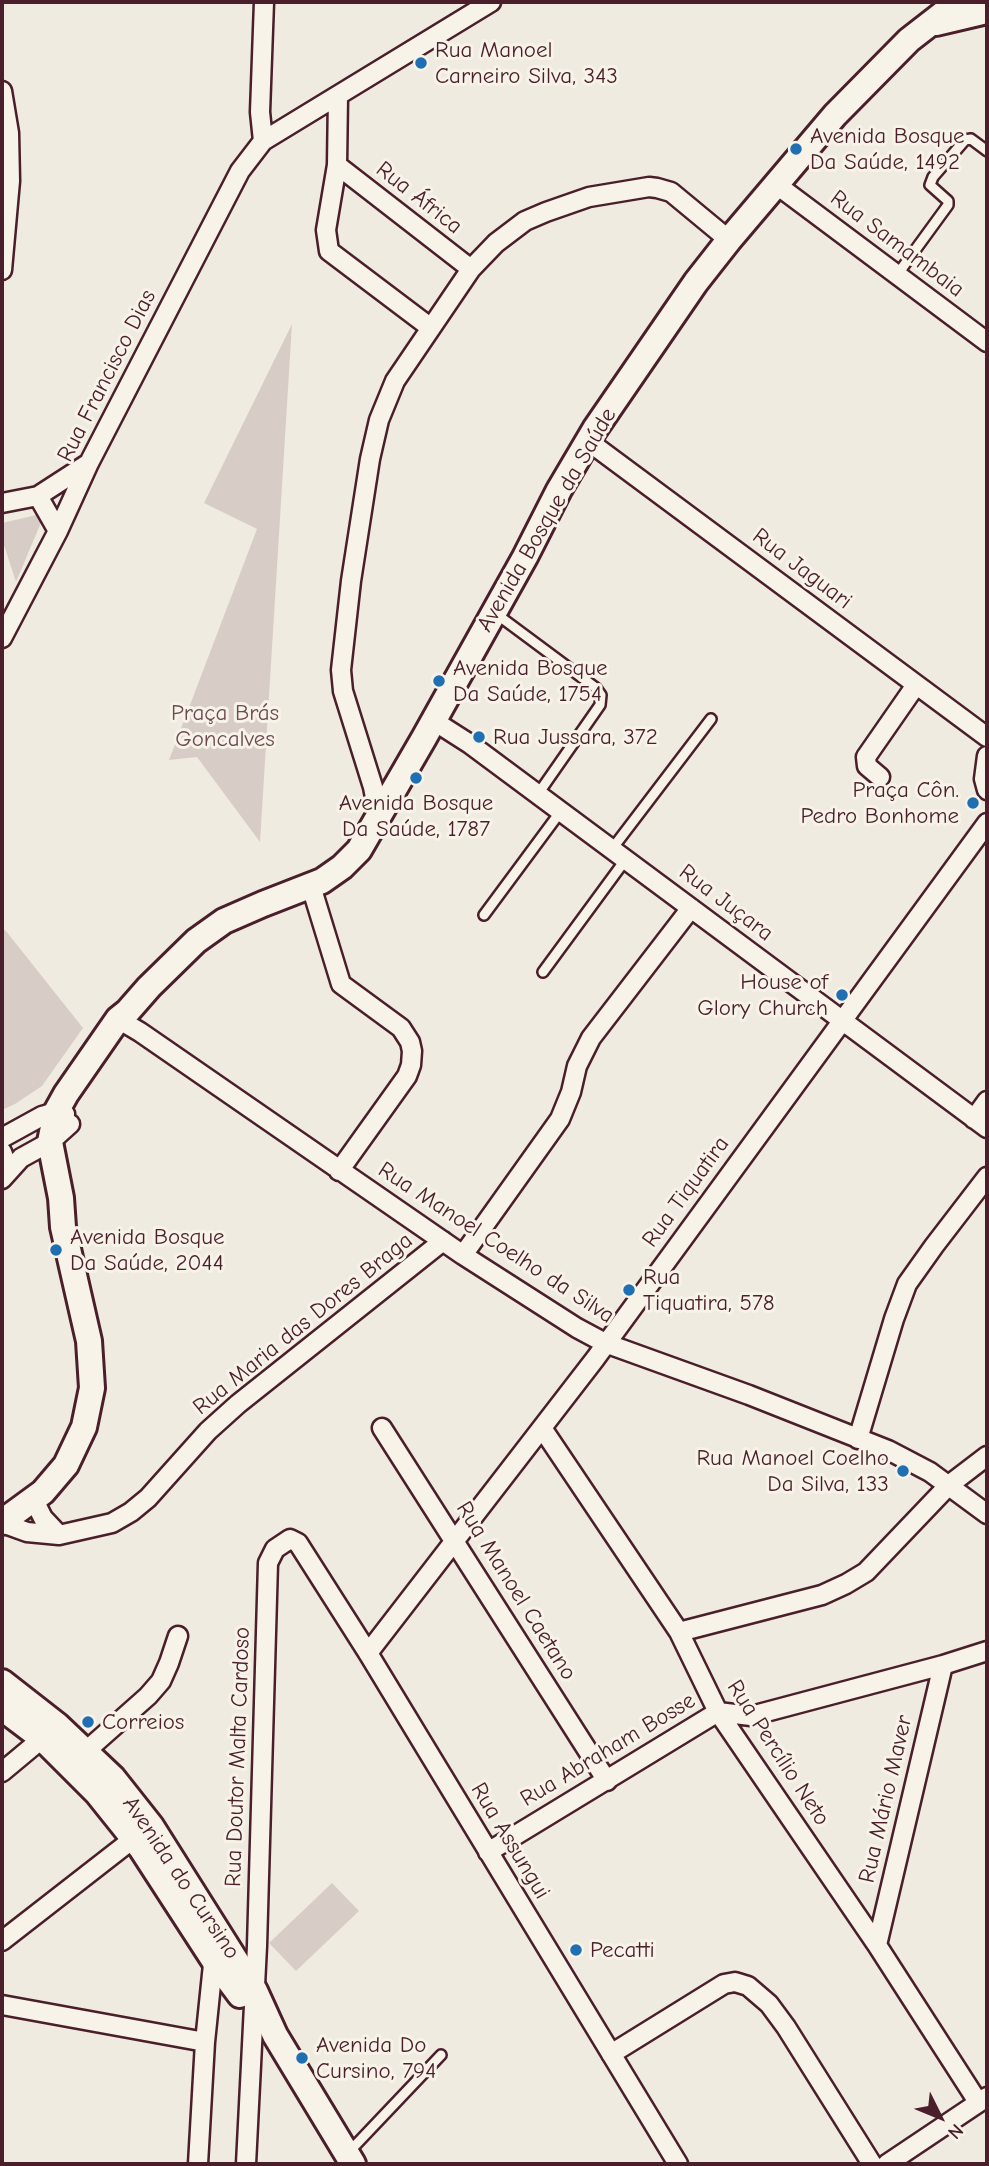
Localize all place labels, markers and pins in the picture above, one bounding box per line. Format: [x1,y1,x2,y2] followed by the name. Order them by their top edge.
[435,36,618,90] place label: Rua Manoel Carneiro Silva, 343
[413,55,429,71] marker: Rua Manoel Carneiro Silva, 343
[810,122,965,176] place label: Avenida Bosque Da Saúde, 1492
[788,141,804,157] marker: Avenida Bosque Da Saúde, 1492
[453,654,608,708] place label: Avenida Bosque Da Saúde, 1754
[431,673,447,689] marker: Avenida Bosque Da Saúde, 1754
[493,723,658,751] place label: Rua Jussara, 372
[471,729,487,745] marker: Rua Jussara, 372
[408,770,424,786] marker: Avenida Bosque Da Saúde, 1787
[801,776,959,830] place label: Praça Côn. Pedro Bonhome
[339,789,493,843] place label: Avenida Bosque Da Saúde, 1787
[965,795,981,811] marker: Praça Côn. Pedro Bonhome
[697,968,828,1022] place label: House of Glory Church
[834,987,850,1003] marker: House of Glory Church
[70,1223,225,1277] place label: Avenida Bosque Da Saúde, 2044
[48,1242,64,1258] marker: Avenida Bosque Da Saúde, 2044
[643,1263,775,1317] place label: Rua Tiquatira, 578
[621,1282,637,1298] marker: Rua Tiquatira, 578
[696,1444,889,1498] place label: Rua Manoel Coelho Da Silva, 133
[895,1463,911,1479] marker: Rua Manoel Coelho Da Silva, 133
[102,1708,184,1736] place label: Correios
[80,1714,96,1730] marker: Correios
[590,1936,655,1964] place label: Pecatti
[568,1942,584,1958] marker: Pecatti
[316,2031,436,2085] place label: Avenida Do Cursino, 794
[294,2050,310,2066] marker: Avenida Do Cursino, 794

